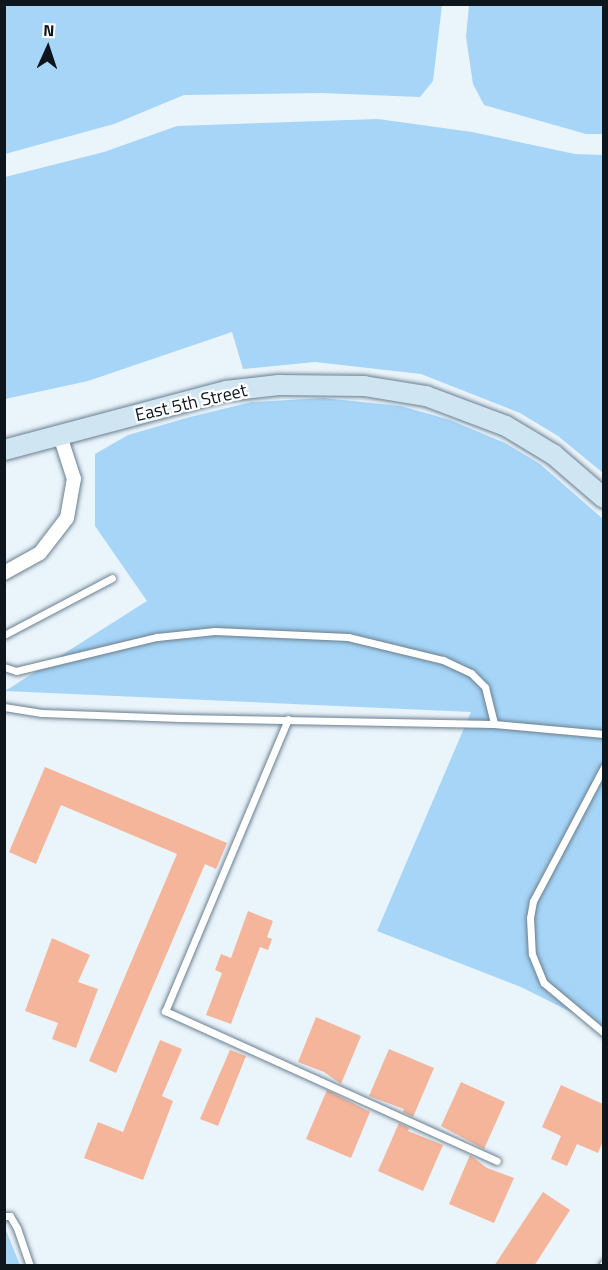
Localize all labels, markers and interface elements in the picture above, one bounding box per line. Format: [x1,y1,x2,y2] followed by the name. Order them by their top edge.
[18,18,78,78] north arrow
[43,18,55,42] text: N
[133,380,249,426] street label: East 5th Street

